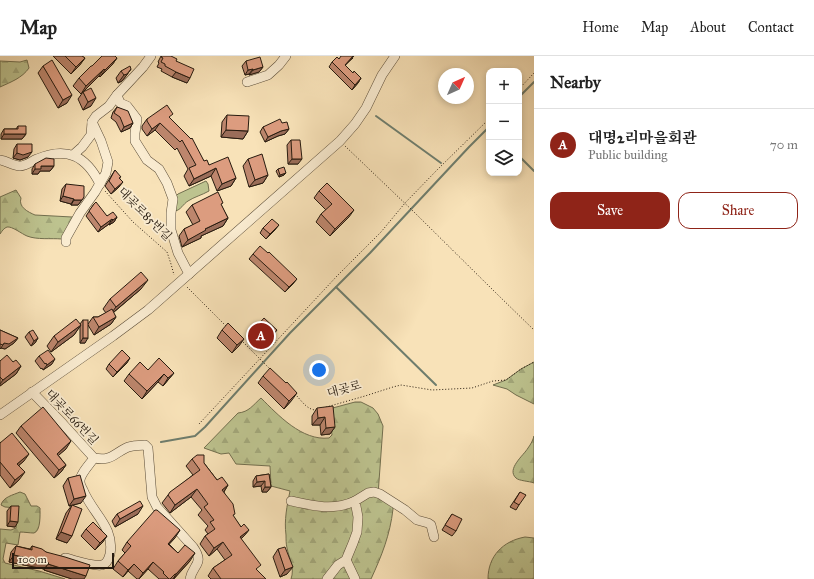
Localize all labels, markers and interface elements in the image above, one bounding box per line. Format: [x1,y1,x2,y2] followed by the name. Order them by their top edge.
[20,16,57,39] text: Map
[582,19,619,36] text: Home
[641,19,668,36] text: Map
[690,19,726,36] text: About
[748,19,794,36] text: Contact
[438,68,474,104] north arrow
[486,68,522,176] map controls
[486,68,522,104] button: +
[550,72,601,93] text: Nearby
[486,104,522,140] button: −
[588,129,697,147] text: 대명2리마을회관
[559,137,567,153] text: A
[770,137,798,153] text: 70 m
[486,140,522,176] button: layers
[588,147,667,163] text: Public building
[115,184,175,244] street label: 대곶로85번길
[550,192,670,229] button: Save
[678,192,798,229] button: Share
[248,321,274,351] pin: A
[309,360,329,380] your location
[325,378,363,400] street label: 대곶로
[43,387,101,447] street label: 대곶로66번길
[12,551,114,570] scale bar
[18,553,47,566] text: 100 m

